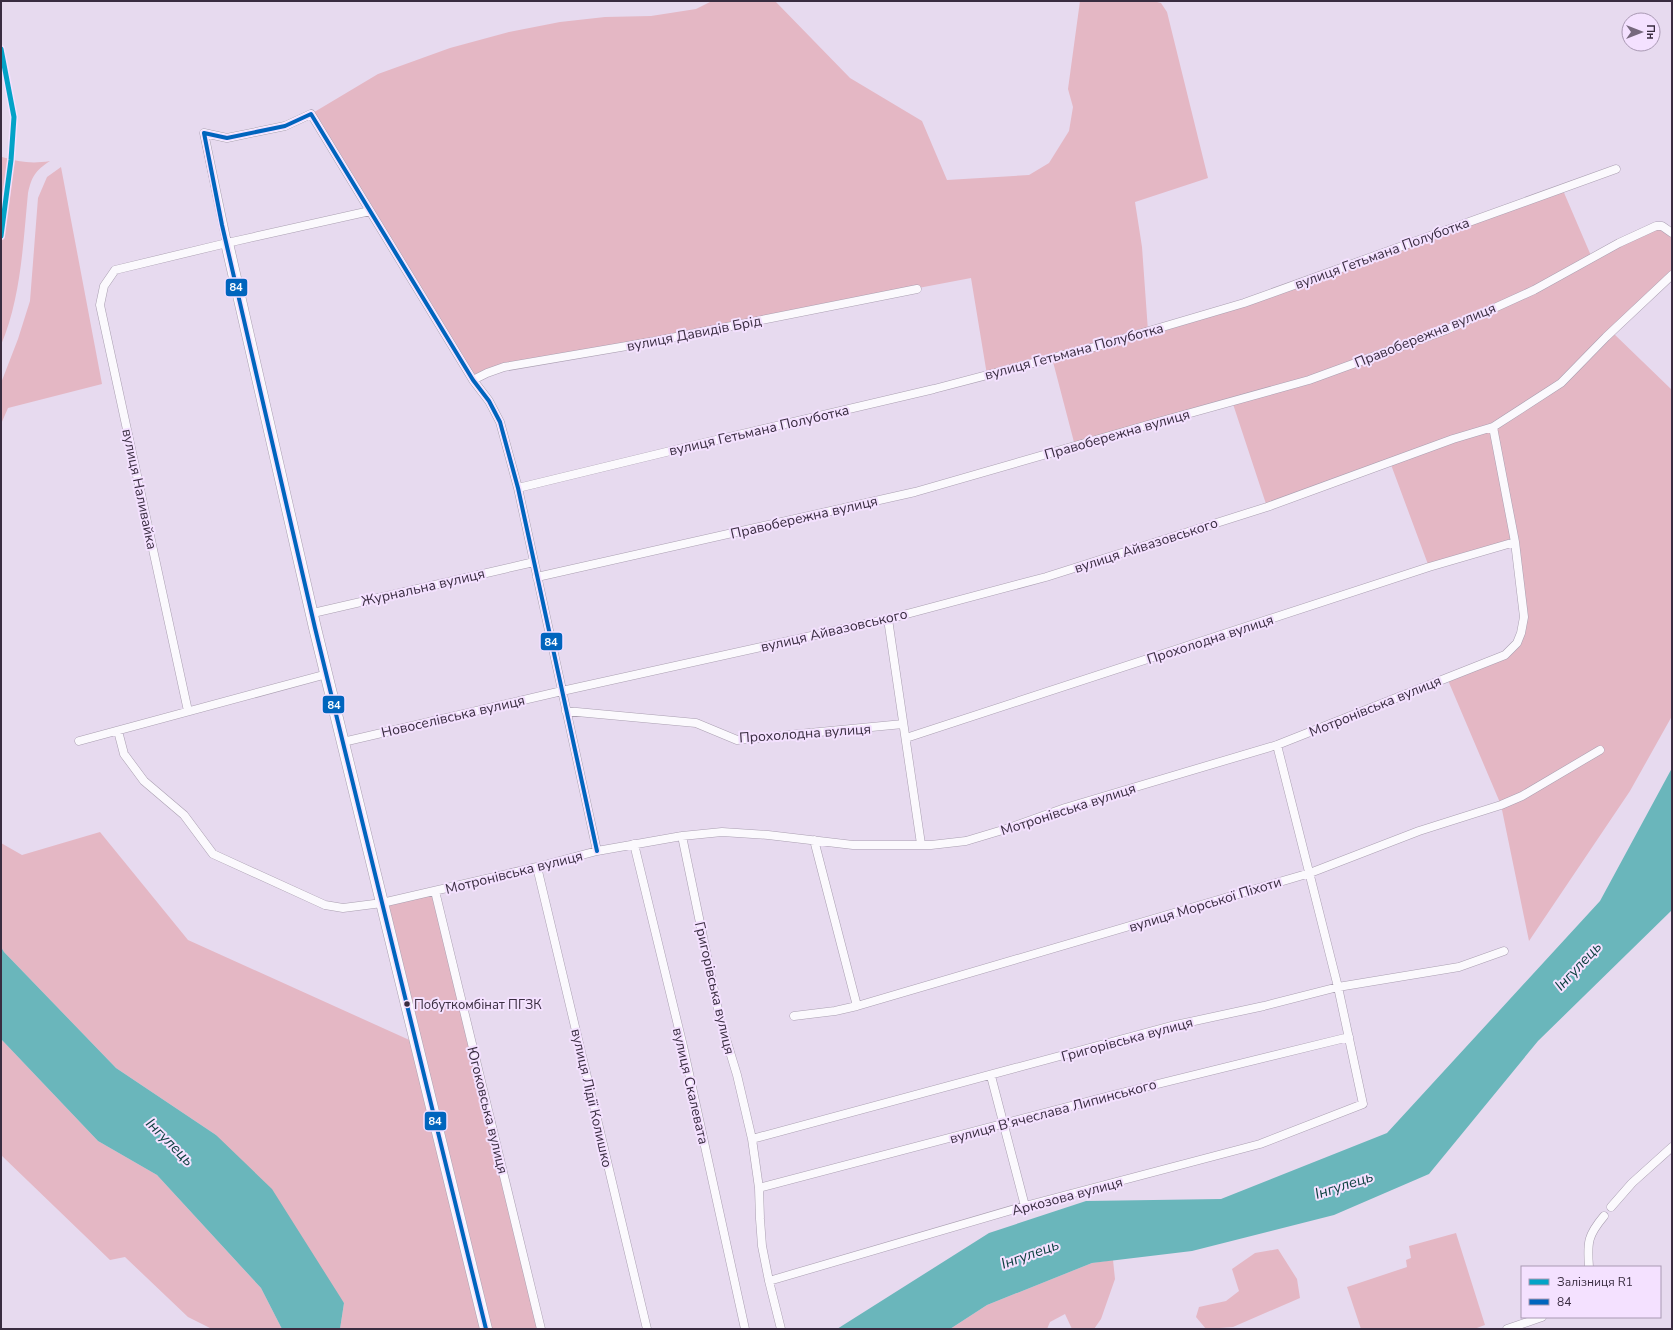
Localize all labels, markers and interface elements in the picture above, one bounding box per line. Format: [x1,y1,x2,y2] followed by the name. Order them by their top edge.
[1621,12,1661,52] north arrow
[1643,24,1658,40] text: Пн
[1292,213,1472,294] street label: вулиця Гетьмана Полуботка
[225,278,248,297] line badge: 84
[229,280,243,295] text: 84
[1352,298,1499,372] street label: Правобережна вулиця
[625,311,763,356] street label: вулиця Давидів Брід
[983,318,1166,385] street label: вулиця Гетьмана Полуботка
[667,400,851,460] street label: вулиця Гетьмана Полуботка
[1042,405,1192,464] street label: Правобережна вулиця
[117,427,162,551] street label: вулиця Наливайка
[729,491,880,544] street label: Правобережна вулиця
[1072,513,1220,578] street label: вулиця Айвазовського
[359,564,487,611] street label: Журнальна вулиця
[759,604,909,657] street label: вулиця Айвазовського
[1144,610,1276,669] street label: Прохолодна вулиця
[540,632,563,651] line badge: 84
[544,635,558,650] text: 84
[1306,671,1444,742] street label: Мотронівська вулиця
[379,691,527,742] street label: Новоселівська вулиця
[322,695,345,714] line badge: 84
[327,698,341,713] text: 84
[738,719,872,748] street label: Прохолодна вулиця
[998,779,1138,840] street label: Мотронівська вулиця
[443,846,585,899] street label: Мотронівська вулиця
[1127,872,1284,937] street label: вулиця Морської Піхоти
[690,920,739,1056] street label: Григорівська вулиця
[1550,937,1606,995] water label: Інгулець
[414,996,542,1014] place label: Побуткомбінат ПГЗК
[402,999,412,1009] marker: Побуткомбінат ПГЗК
[1059,1013,1195,1066] street label: Григорівська вулиця
[668,1026,713,1146] street label: вулиця Скалевата
[566,1027,617,1170] street label: вулиця Лідії Колишко
[463,1045,513,1176] street label: Югоковська вулиця
[948,1075,1159,1148] street label: вулиця В’ячеслава Липинського
[424,1111,447,1131] line badge: 84
[142,1114,198,1170] water label: Інгулець
[428,1114,442,1129] text: 84
[1312,1166,1376,1204] water label: Інгулець
[1010,1173,1125,1220] street label: Аркозова вулиця
[998,1234,1062,1274] water label: Інгулець
[1521,1266,1661,1318] legend
[1557,1274,1633,1290] text: Залізниця R1
[1557,1294,1571,1310] text: 84

